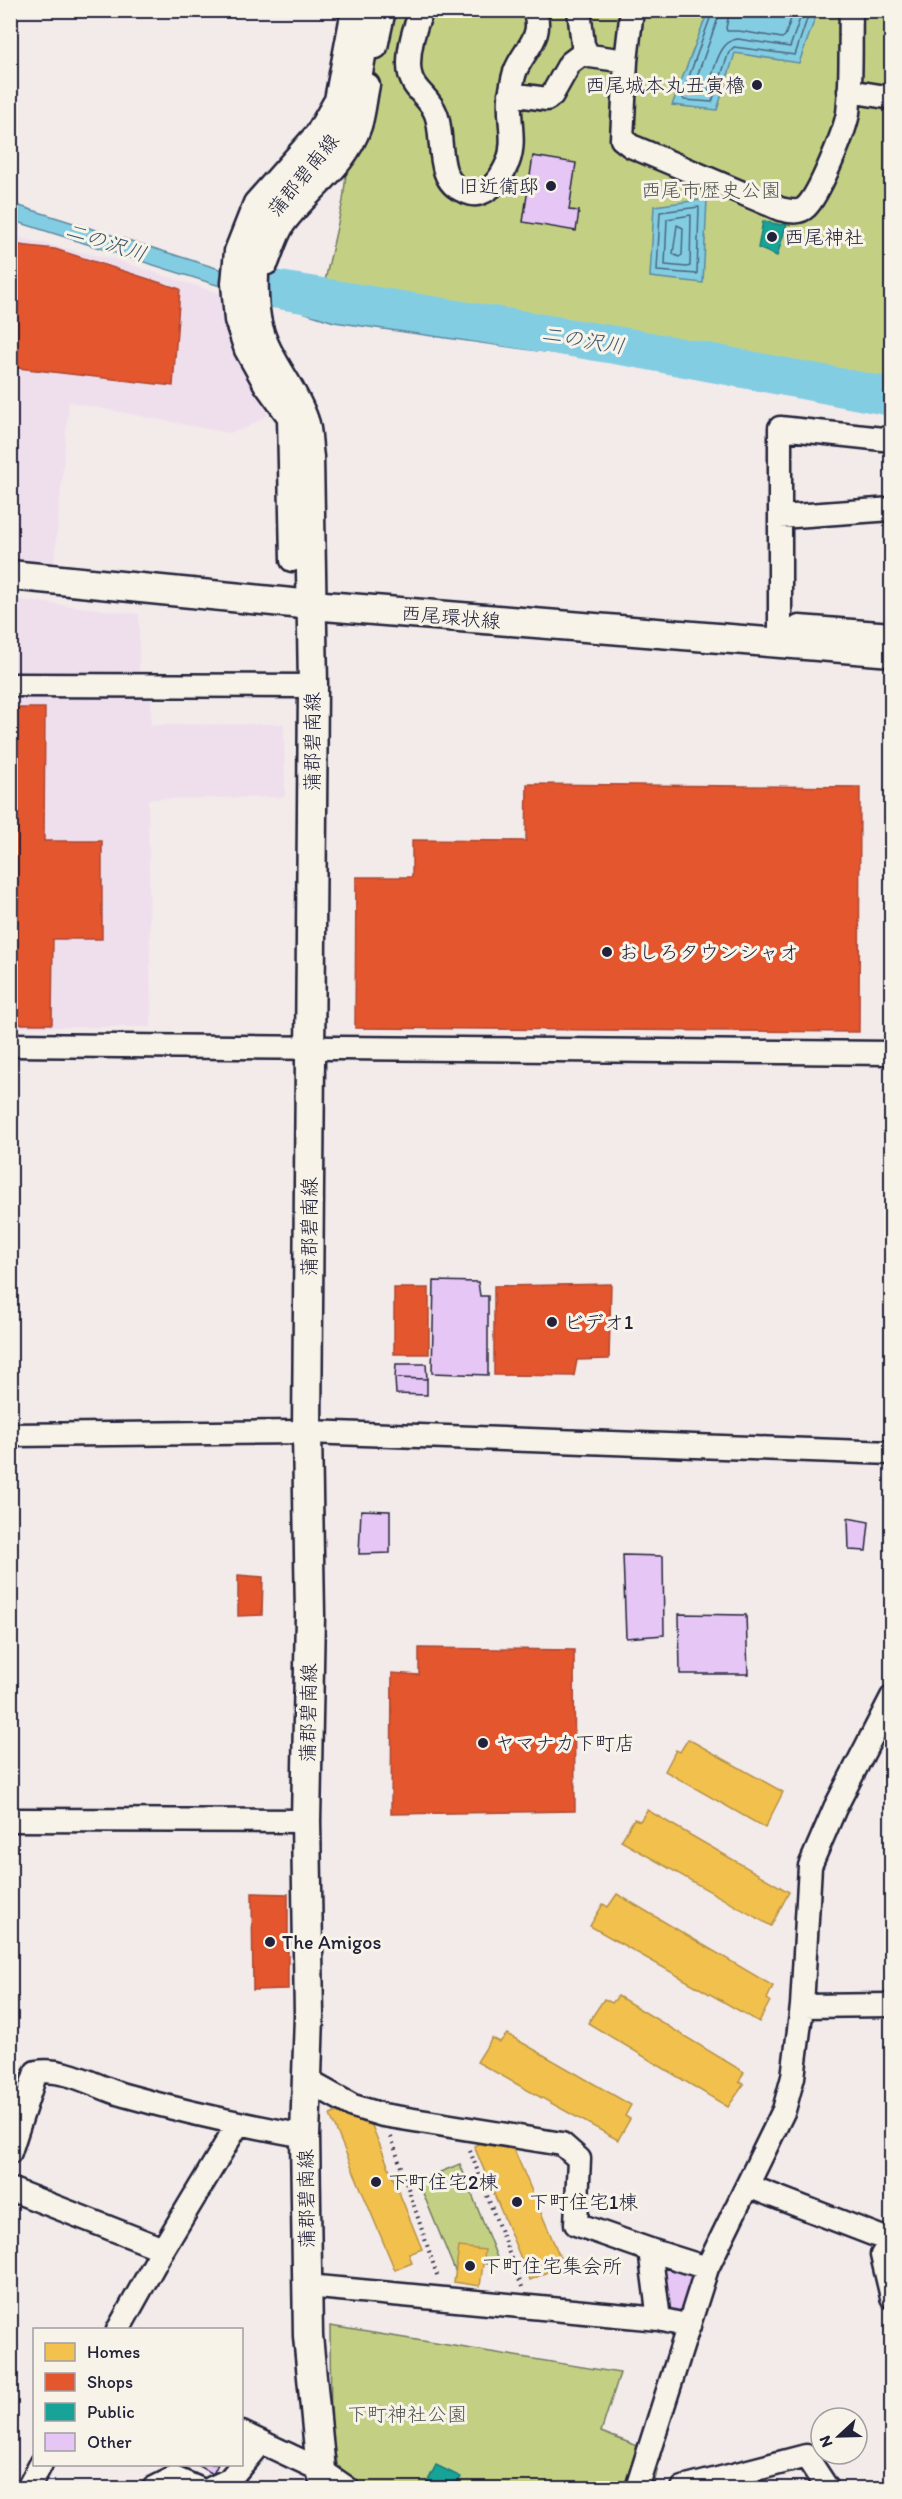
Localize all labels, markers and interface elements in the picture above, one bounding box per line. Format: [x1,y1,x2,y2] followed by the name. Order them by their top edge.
[585,73,745,97] place label: 西尾城本丸丑寅櫓
[750,78,764,92] marker: 西尾城本丸丑寅櫓
[262,129,344,221] street label: 蒲郡碧南線
[459,174,539,198] place label: 旧近衛邸
[641,178,781,202] park label: 西尾市歴史公園
[544,179,558,193] marker: 旧近衛邸
[62,217,150,266] water label: 二の沢川
[784,225,864,249] place label: 西尾神社
[765,230,779,244] marker: 西尾神社
[540,321,627,358] water label: 二の沢川
[400,601,502,633] street label: 西尾環状線
[300,692,324,792] street label: 蒲郡碧南線
[619,940,799,964] place label: おしろタウンシャオ
[600,945,614,959] marker: おしろタウンシャオ
[297,1177,321,1277] street label: 蒲郡碧南線
[564,1310,633,1334] place label: ビデオ1
[545,1315,559,1329] marker: ビデオ1
[295,1663,321,1763] street label: 蒲郡碧南線
[495,1731,635,1755] place label: ヤマナカ下町店
[476,1736,490,1750] marker: ヤマナカ下町店
[282,1930,381,1954] place label: The Amigos
[263,1935,277,1949] marker: The Amigos
[293,2149,319,2249] street label: 蒲郡碧南線
[388,2170,499,2194] place label: 下町住宅2棟
[369,2175,383,2189] marker: 下町住宅2棟
[529,2190,638,2214] place label: 下町住宅1棟
[510,2195,524,2209] marker: 下町住宅1棟
[482,2254,622,2278] place label: 下町住宅集会所
[463,2259,477,2273] marker: 下町住宅集会所
[33,2328,243,2466] legend
[87,2341,140,2363] text: Homes
[87,2371,133,2393] text: Shops
[87,2401,135,2423] text: Public
[347,2402,467,2426] park label: 下町神社公園
[809,2406,869,2466] north arrow
[87,2431,133,2453] text: Other
[815,2433,836,2450] text: N

